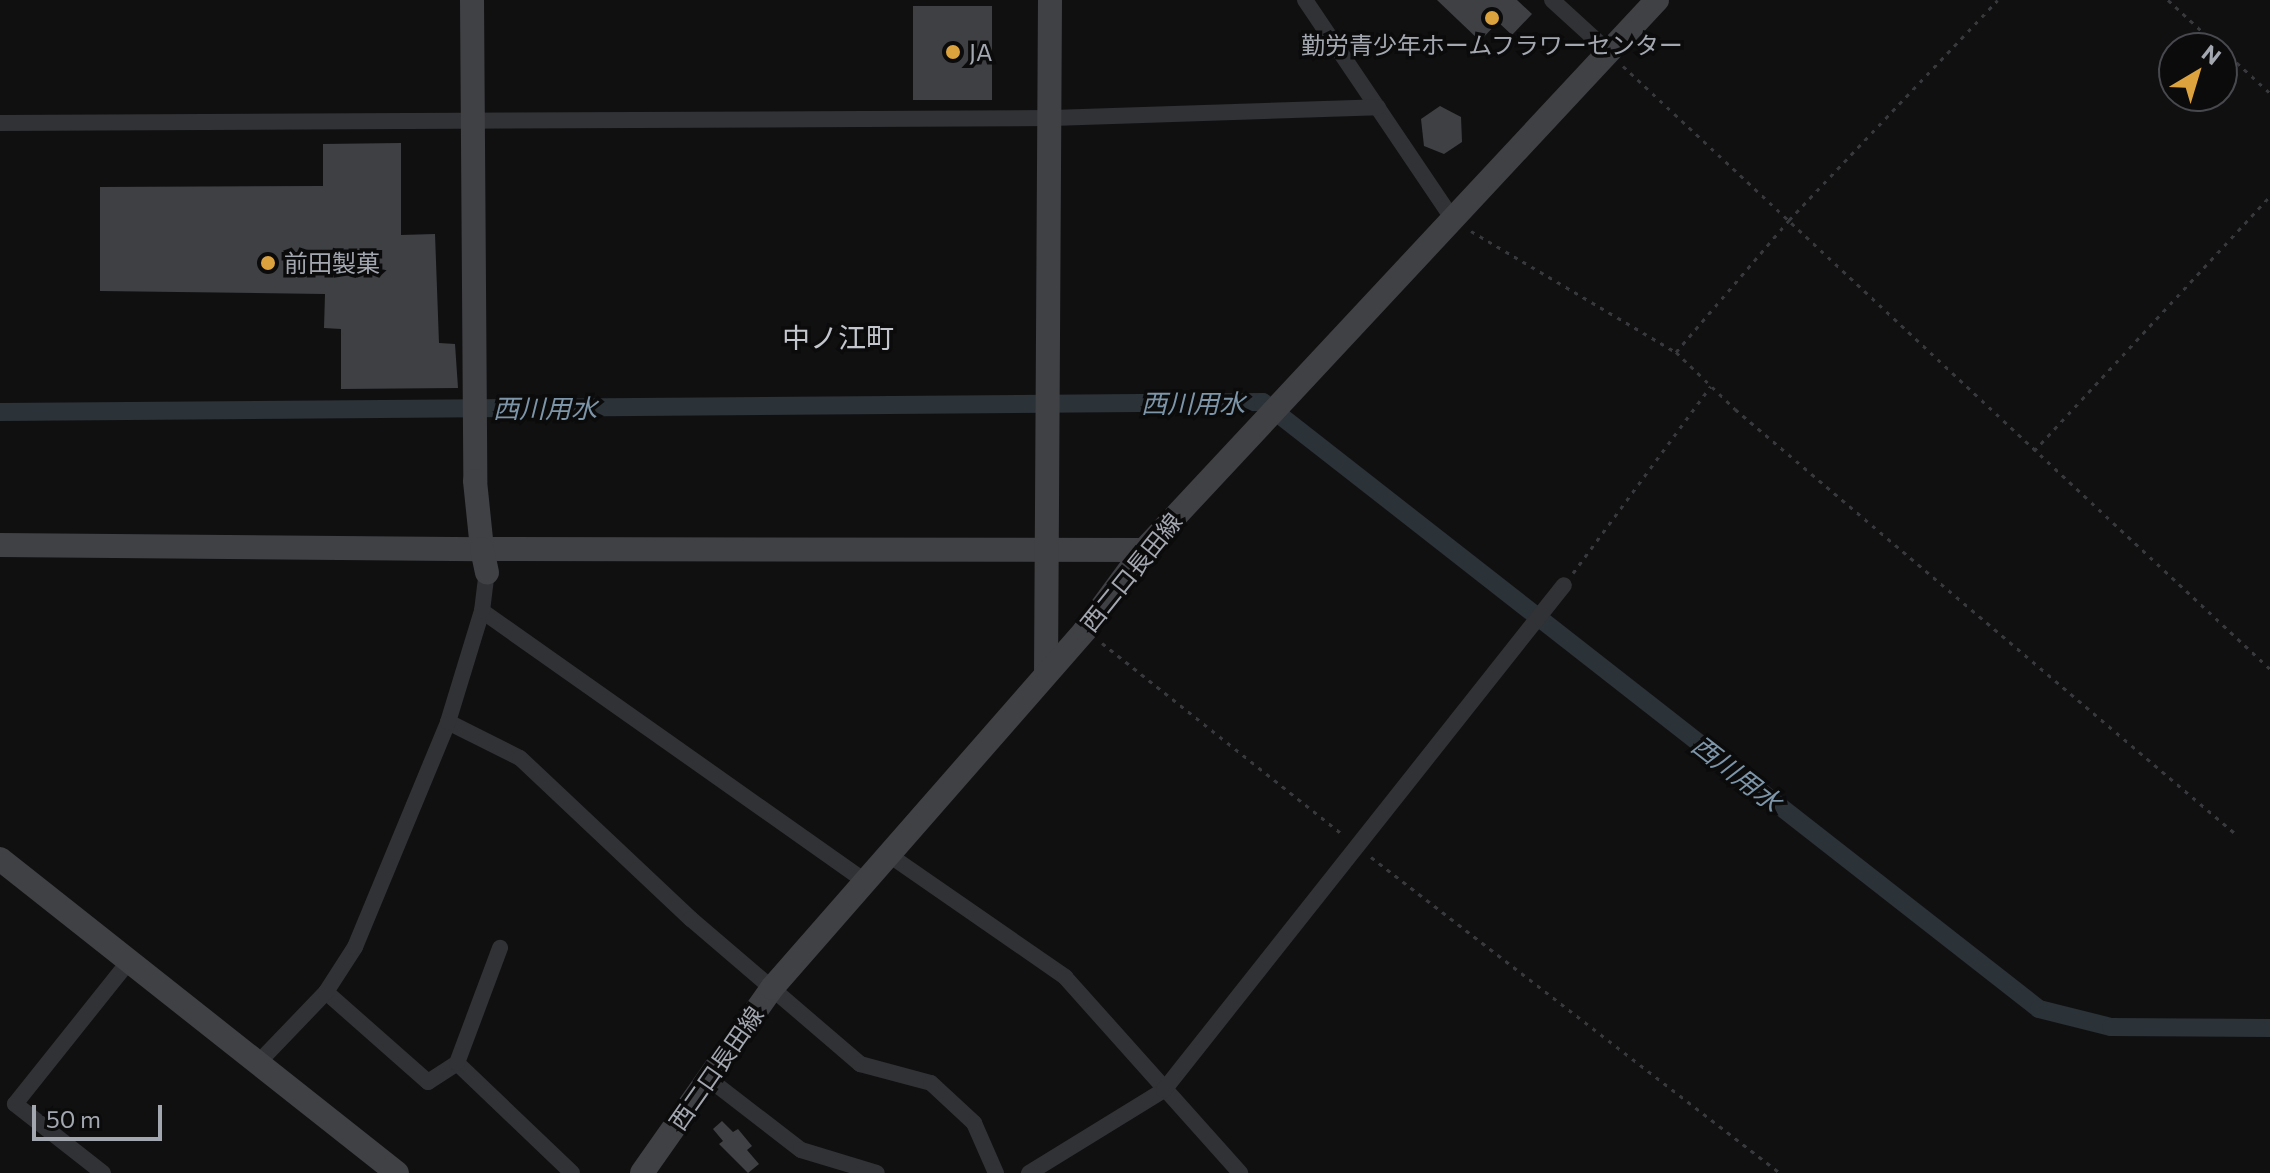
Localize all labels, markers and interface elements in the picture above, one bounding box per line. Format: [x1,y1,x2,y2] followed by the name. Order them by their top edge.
[1483,9,1501,27] marker: 勤労青少年ホームフラワーセンター
[1300,31,1684,59] place label: 勤労青少年ホームフラワーセンター
[2158,32,2238,112] north arrow
[969,38,993,66] place label: JA
[2197,39,2227,70] text: N
[944,43,962,61] marker: JA
[284,249,380,277] place label: 前田製菓
[259,254,277,272] marker: 前田製菓
[782,320,894,354] district label: 中ノ江町
[1141,387,1245,419] water label: 西川用水
[493,392,597,424] water label: 西川用水
[1074,507,1188,637] street label: 西二口長田線
[1686,729,1788,817] water label: 西川用水
[663,1001,769,1135] street label: 西二口長田線
[36,1089,166,1139] scale bar
[46,1104,101,1133] text: 50 m

